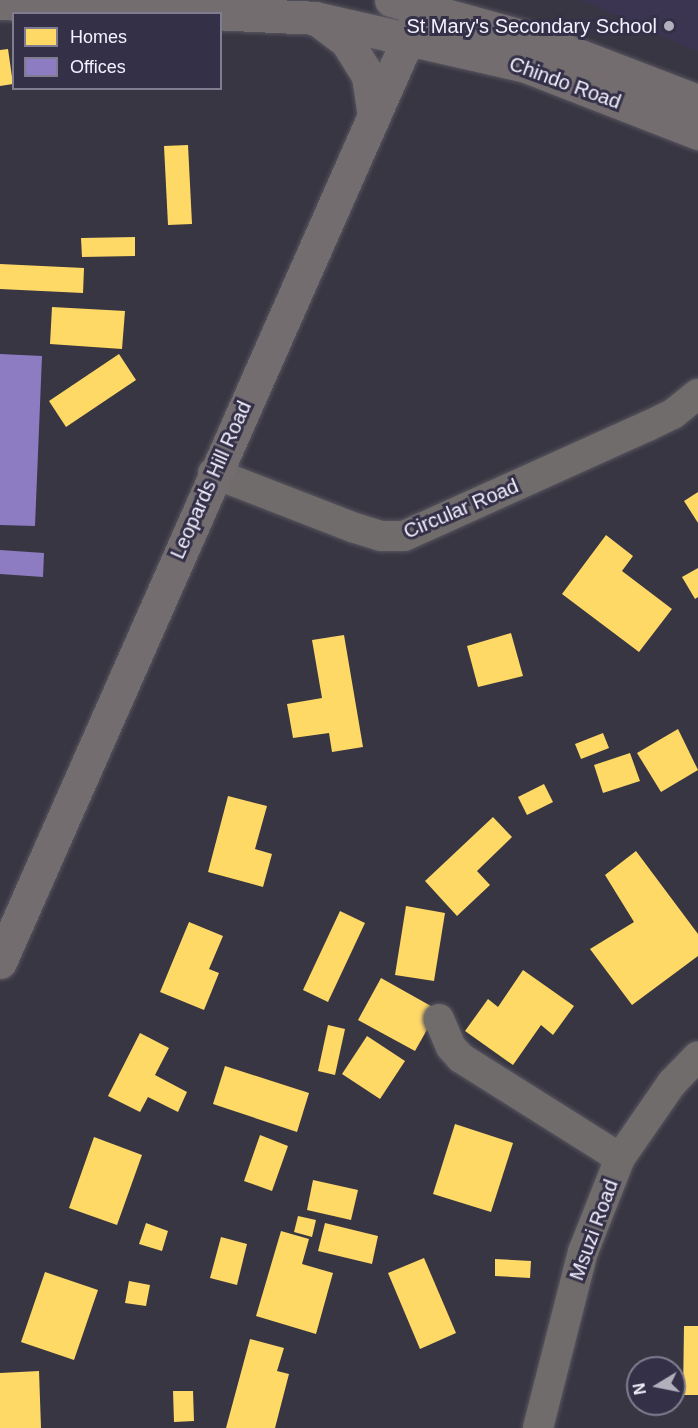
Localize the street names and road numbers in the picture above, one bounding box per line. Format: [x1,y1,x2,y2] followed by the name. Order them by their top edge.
[506,52,624,114] street label: Chindo Road
[165,397,257,563] street label: Leopards Hill Road
[400,474,522,544] street label: Circular Road
[565,1176,623,1284] street label: Msuzi Road

